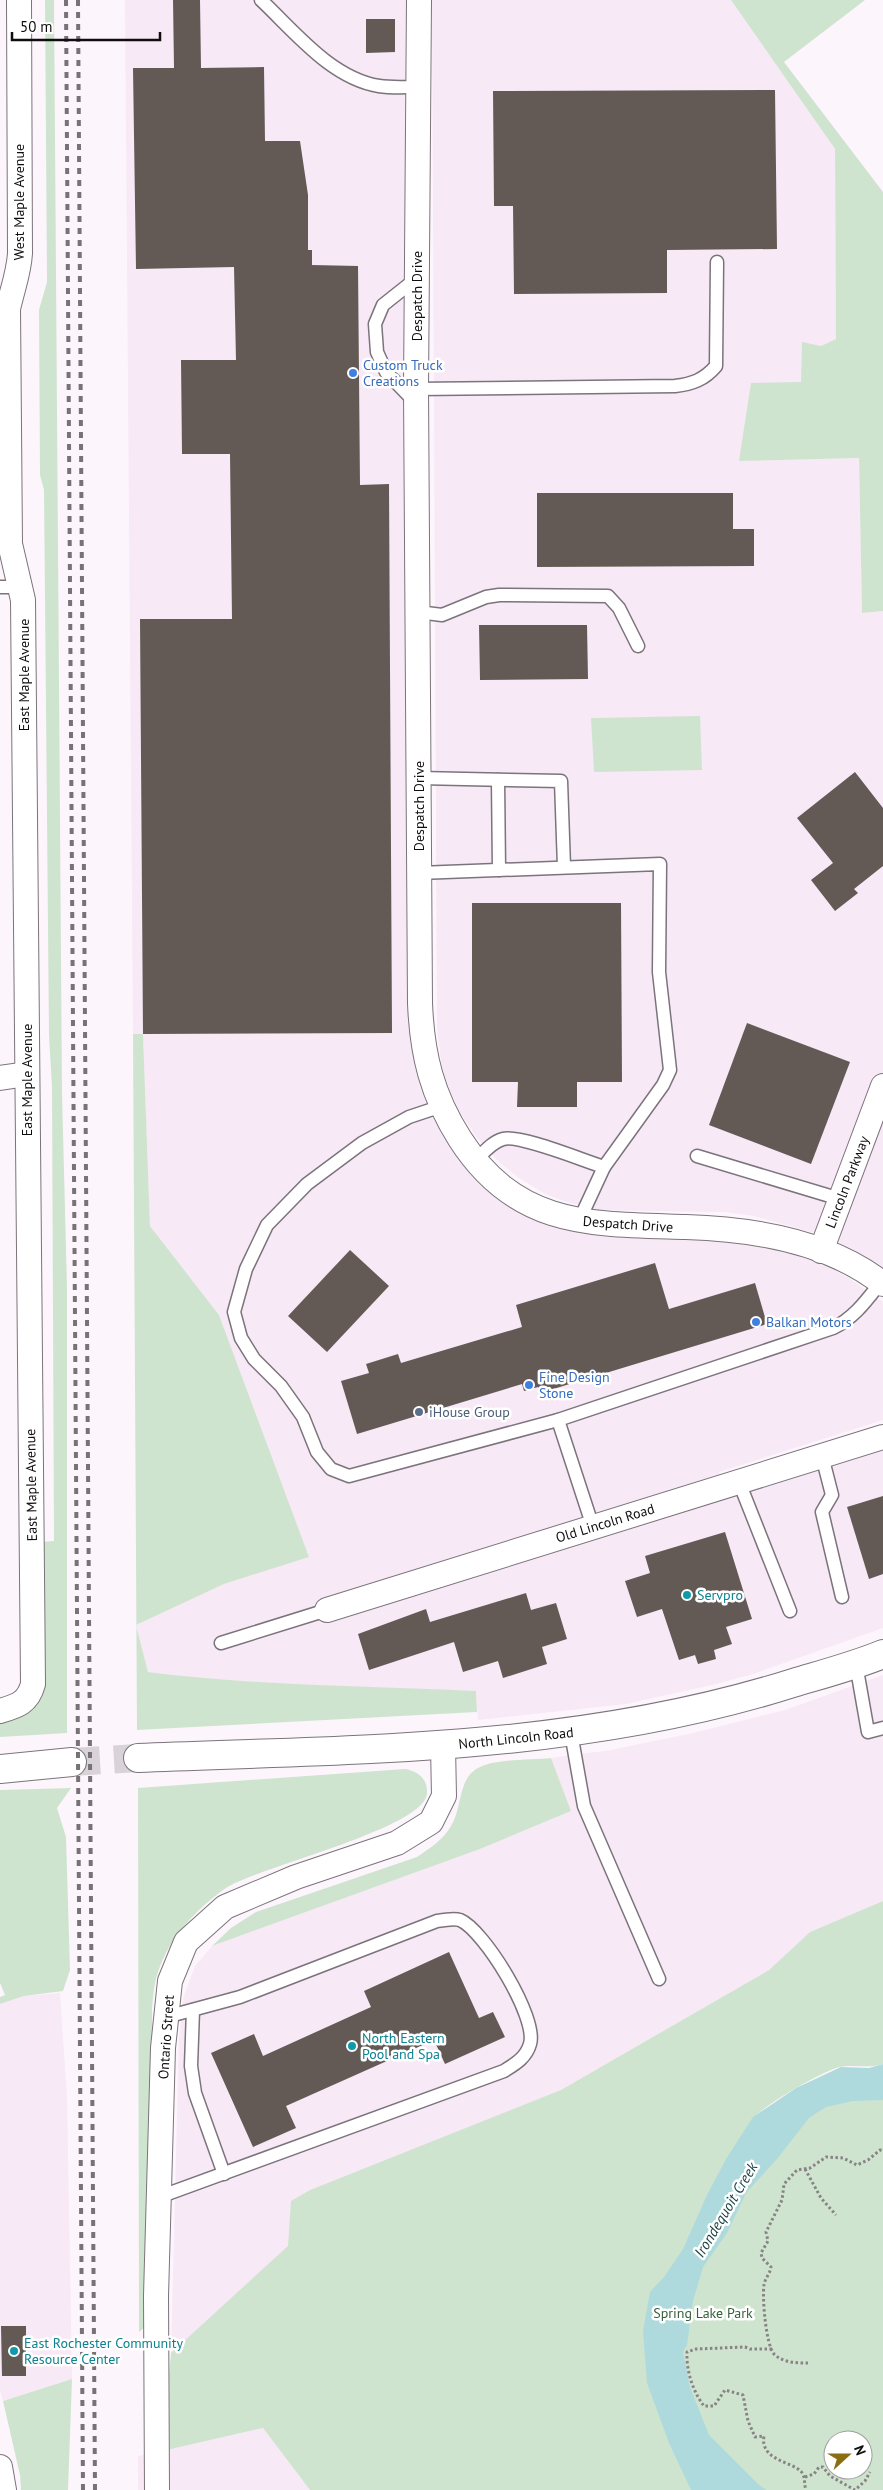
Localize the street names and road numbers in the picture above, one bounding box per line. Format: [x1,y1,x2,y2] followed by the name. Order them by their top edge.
[10,144,28,260] street label: West Maple Avenue
[408,251,426,341] street label: Despatch Drive
[15,619,33,731] street label: East Maple Avenue
[410,761,428,851] street label: Despatch Drive
[18,1024,36,1136] street label: East Maple Avenue
[821,1133,873,1231] street label: Lincoln Parkway
[582,1212,674,1236] street label: Despatch Drive
[21,1429,41,1541] street label: East Maple Avenue
[553,1499,657,1547] street label: Old Lincoln Road
[458,1723,574,1753] street label: North Lincoln Road
[154,1994,178,2080] street label: Ontario Street

